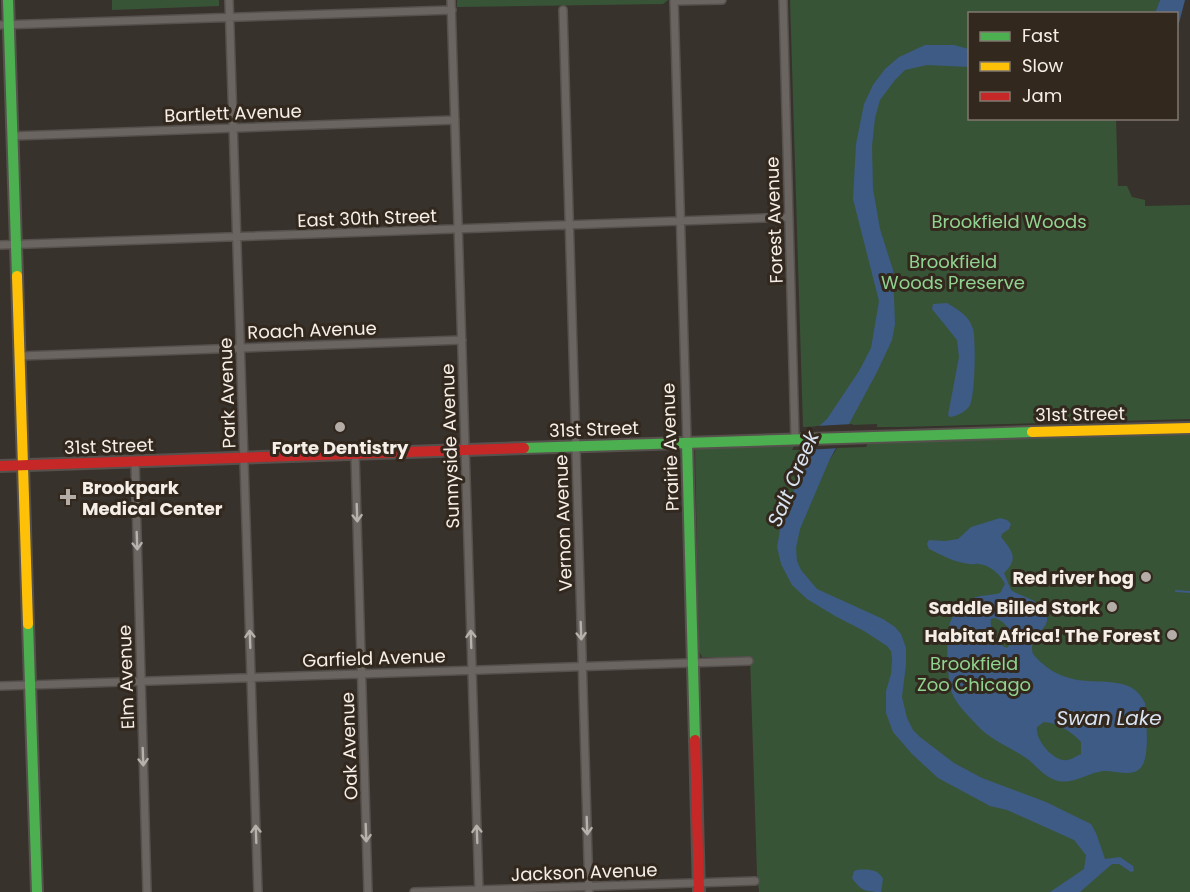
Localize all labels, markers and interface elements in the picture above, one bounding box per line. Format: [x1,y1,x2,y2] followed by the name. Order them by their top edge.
[968,12,1178,120] legend
[1022,23,1059,48] text: Fast
[1022,53,1064,78] text: Slow
[1022,83,1062,108] text: Jam
[164,98,302,128] street label: Bartlett Avenue
[759,156,789,284] street label: Forest Avenue
[297,203,437,233] street label: East 30th Street
[931,209,1087,234] park label: Brookfield Woods
[881,249,1025,295] park label: Brookfield Woods Preserve
[247,315,377,345] street label: Roach Avenue
[213,337,241,449] street label: Park Avenue
[435,363,465,529] street label: Sunnyside Avenue
[655,382,685,512] street label: Prairie Avenue
[1035,401,1125,427] street label: 31st Street
[549,415,639,443] street label: 31st Street
[333,420,347,434] marker: Forte Dentistry
[760,425,826,531] water label: Salt Creek
[64,432,154,460] street label: 31st Street
[272,435,409,460] place label: Forte Dentistry
[548,454,578,592] street label: Vernon Avenue
[82,475,223,521] place label: Brookpark Medical Center
[59,488,77,506] marker: Brookpark Medical Center
[351,502,363,522] one-way arrow
[131,531,143,551] one-way arrow
[1012,565,1134,590] place label: Red river hog
[1139,570,1153,584] marker: Red river hog
[928,595,1101,620] place label: Saddle Billed Stork
[1105,600,1119,614] marker: Saddle Billed Stork
[575,620,587,640] one-way arrow
[925,623,1160,648] place label: Habitat Africa! The Forest
[112,624,140,730] street label: Elm Avenue
[1165,628,1179,642] marker: Habitat Africa! The Forest
[245,629,256,649] one-way arrow
[465,629,477,649] one-way arrow
[302,643,446,673] street label: Garfield Avenue
[917,651,1031,697] park label: Brookfield Zoo Chicago
[335,692,363,800] street label: Oak Avenue
[1056,704,1162,732] water label: Swan Lake
[138,747,149,767] one-way arrow
[581,815,593,835] one-way arrow
[361,823,372,843] one-way arrow
[250,824,262,844] one-way arrow
[471,824,483,844] one-way arrow
[510,857,658,887] street label: Jackson Avenue

